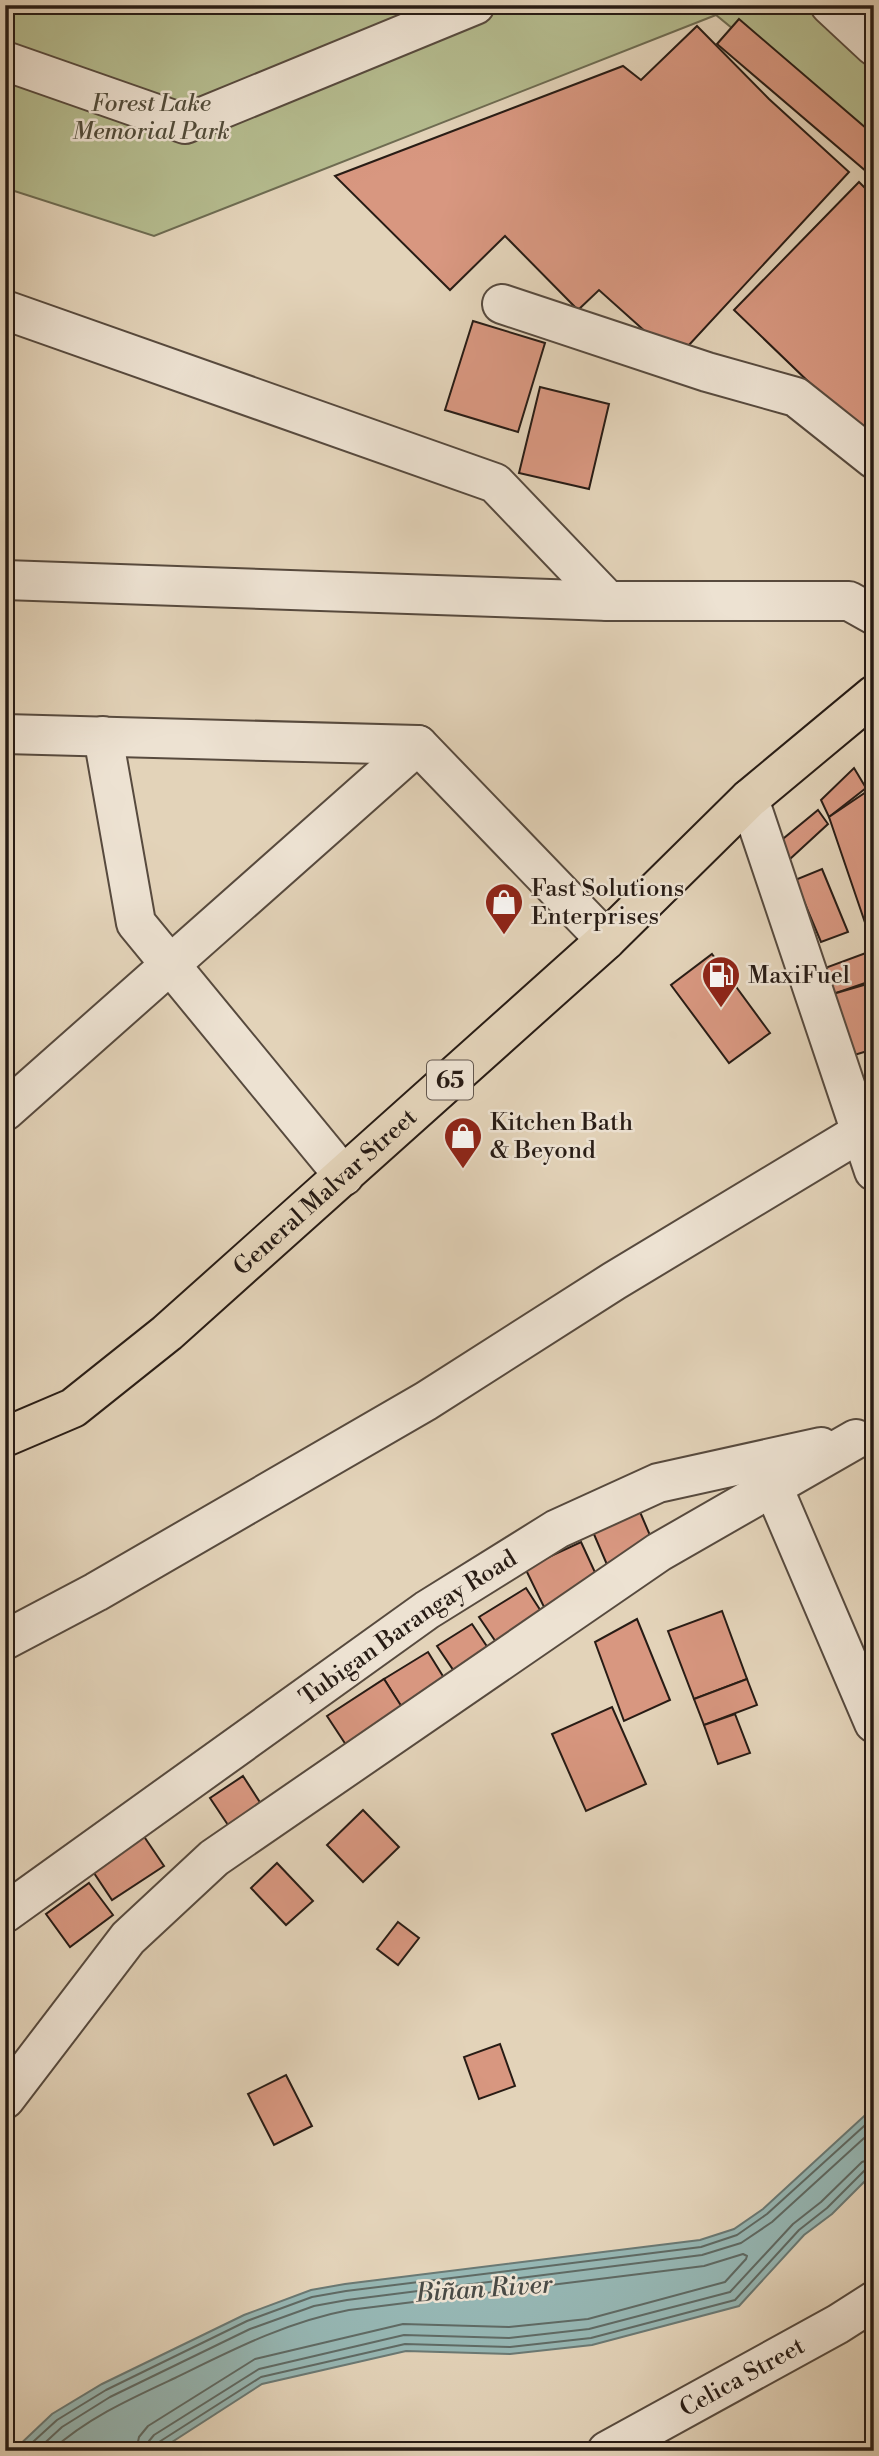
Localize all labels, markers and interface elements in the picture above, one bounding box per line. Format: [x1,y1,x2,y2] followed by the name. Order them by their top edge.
[72,89,230,147] park label: Forest Lake Memorial Park
[531,874,684,932] place label: Fast Solutions Enterprises
[483,881,525,936] shop icon: Fast Solutions Enterprises
[700,954,742,1009] fuel station icon: MaxiFuel
[748,961,850,991] place label: MaxiFuel
[427,1060,473,1100] road number: 65
[228,1102,424,1282] street label: General Malvar Street
[490,1108,633,1166] place label: Kitchen Bath & Beyond
[442,1115,484,1170] shop icon: Kitchen Bath & Beyond
[294,1544,523,1713] street label: Tubigan Barangay Road
[414,2268,554,2310] water label: Biñan River
[675,2331,811,2424] street label: Celica Street

